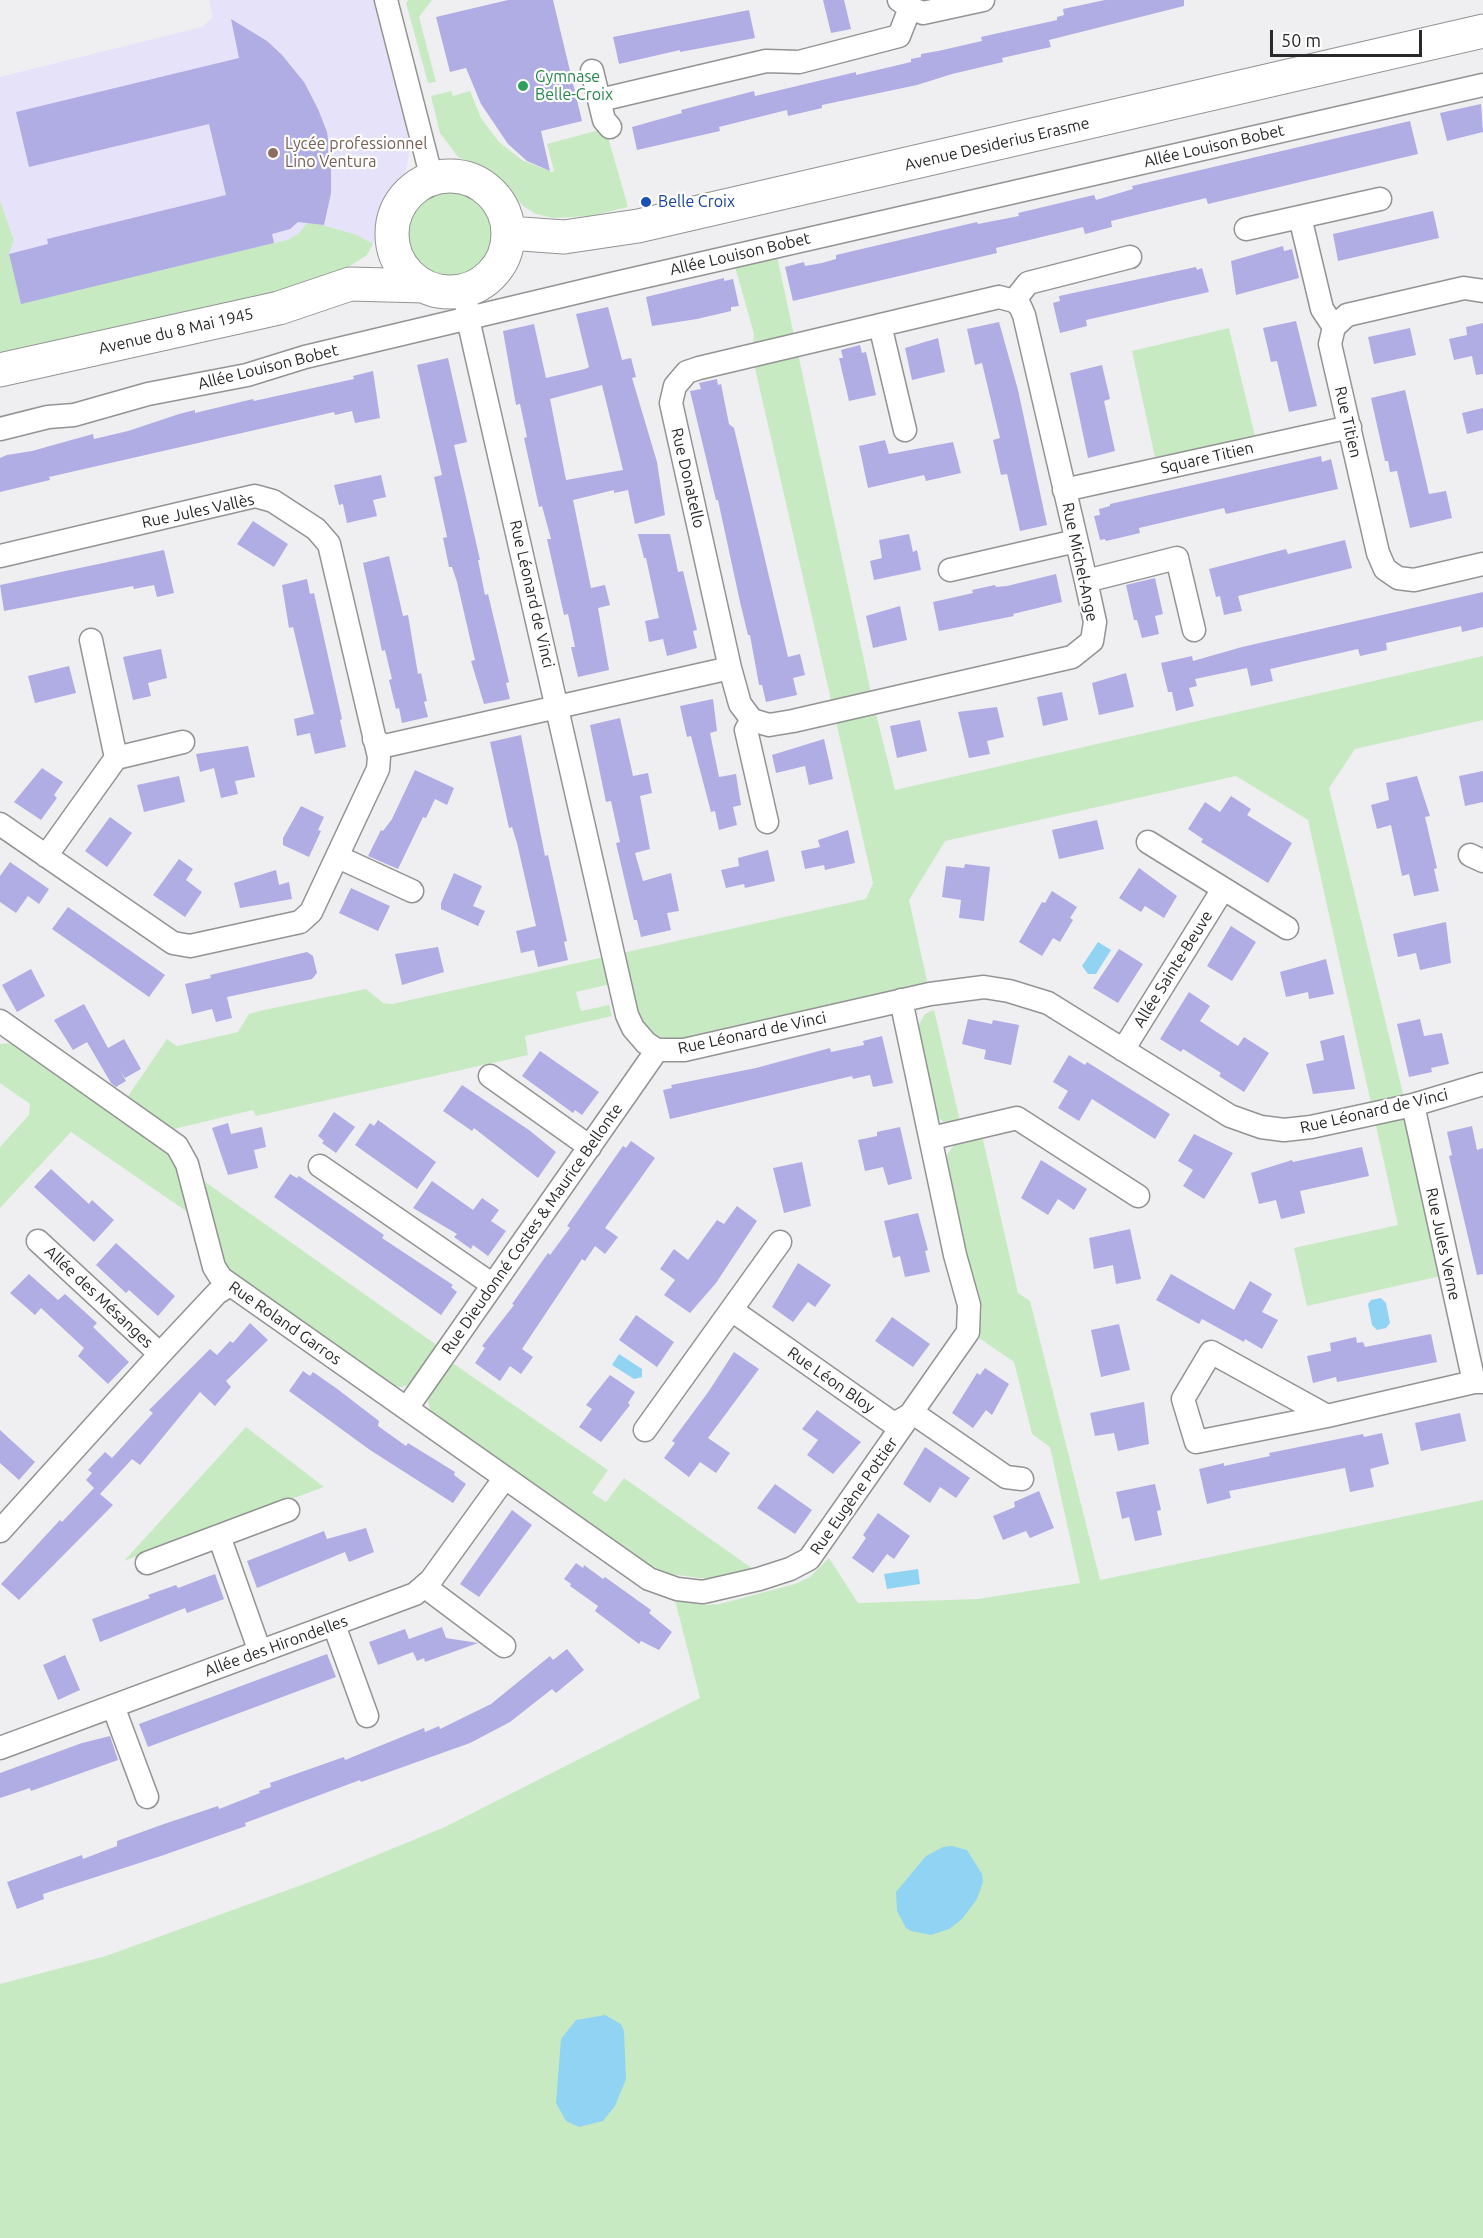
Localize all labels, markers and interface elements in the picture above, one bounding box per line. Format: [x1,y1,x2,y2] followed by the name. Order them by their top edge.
[1273,18,1424,56] scale bar
[1281,30,1321,50] text: 50 m
[535,67,613,105] place label: Gymnase Belle-Croix
[516,79,530,93] marker: Gymnase Belle-Croix
[903,113,1091,175] street label: Avenue Desiderius Erasme
[1142,120,1286,172] street label: Allée Louison Bobet
[285,134,427,172] place label: Lycée professionnel Lino Ventura
[266,146,280,160] marker: Lycée professionnel Lino Ventura
[658,192,735,212] place label: Belle Croix
[639,195,653,209] marker: Belle Croix
[668,228,812,280] street label: Allée Louison Bobet
[97,304,255,358] street label: Avenue du 8 Mai 1945
[196,340,340,394] street label: Allée Louison Bobet
[1330,384,1366,460] street label: Rue Titien
[667,426,709,530] street label: Rue Donatello
[1159,438,1255,478] street label: Square Titien
[140,490,256,532] street label: Rue Jules Vallès
[1058,501,1102,623] street label: Rue Michel-Ange
[506,518,558,670] street label: Rue Léonard de Vinci
[1129,907,1217,1031] street label: Allée Sainte-Beuve
[676,1008,828,1058] street label: Rue Léonard de Vinci
[1298,1085,1450,1137] street label: Rue Léonard de Vinci
[437,1100,627,1358] street label: Rue Dieudonné Costes & Maurice Bellonte
[1422,1186,1464,1302] street label: Rue Jules Verne
[41,1242,157,1352] street label: Allée des Mésanges
[225,1277,345,1369] street label: Rue Roland Garros
[784,1343,878,1417] street label: Rue Léon Bloy
[806,1433,902,1559] street label: Rue Eugène Pottier
[202,1611,350,1681] street label: Allée des Hirondelles

